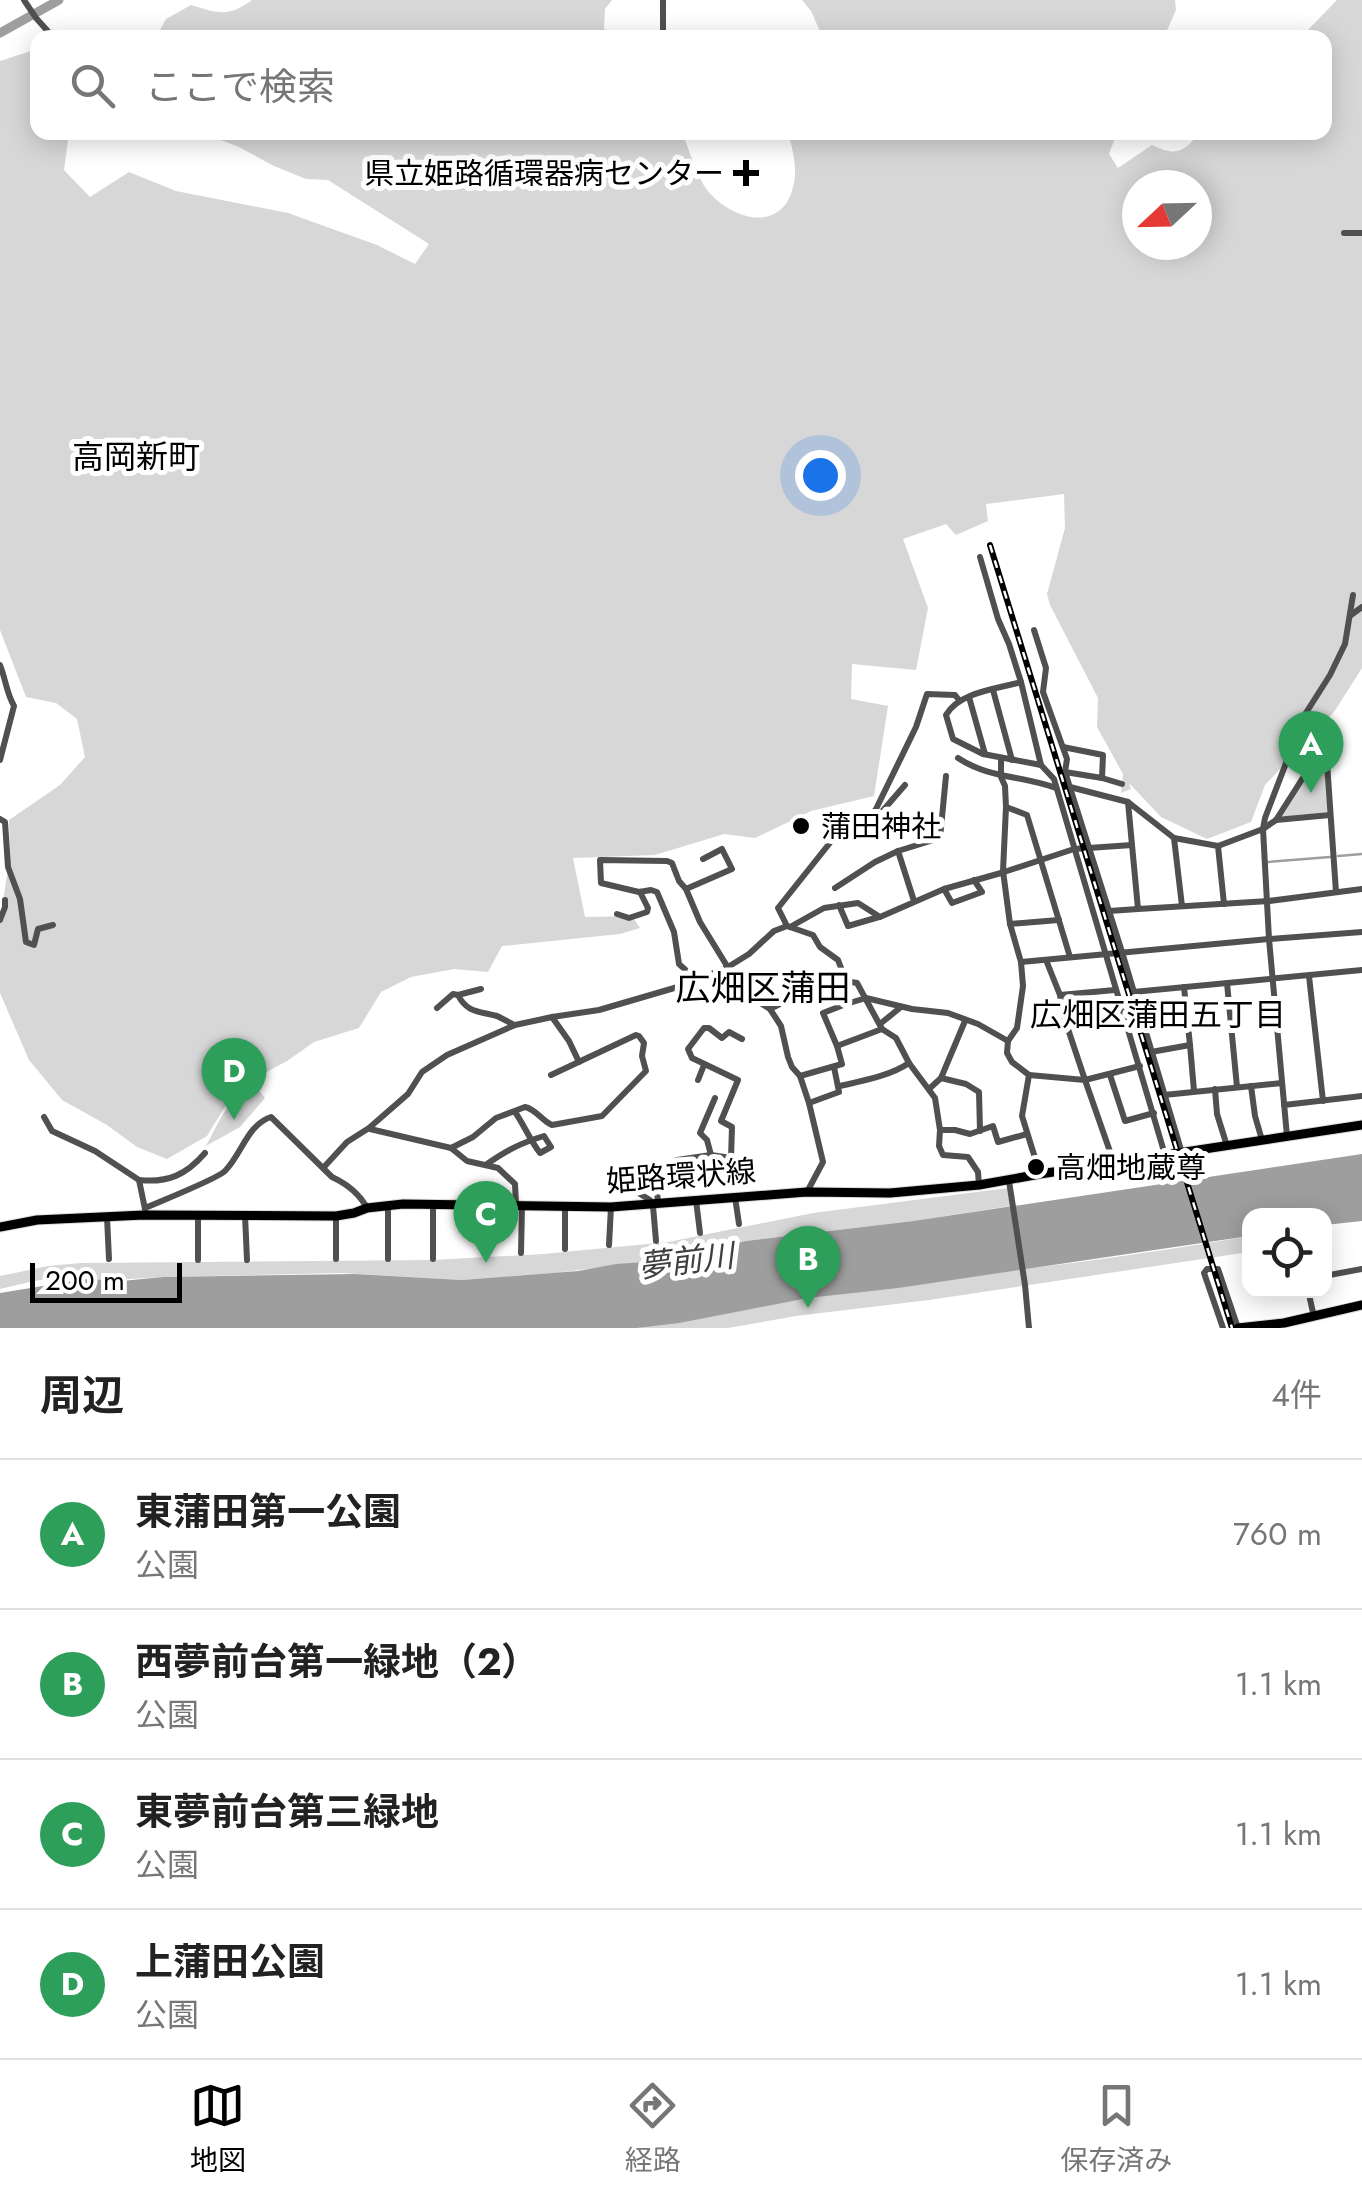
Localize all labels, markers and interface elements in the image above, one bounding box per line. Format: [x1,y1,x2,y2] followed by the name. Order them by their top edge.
[30,30,1332,140] search box
[65,58,120,113] icon: search
[145,59,335,114] text: ここで検索
[364,152,724,195] place label: 県立姫路循環器病センター
[733,160,759,186] marker: 県立姫路循環器病センター
[1122,170,1212,260] north arrow
[72,434,200,480] district label: 高岡新町
[795,450,846,501] your location
[1278,710,1344,793] pin: A
[821,805,941,848] place label: 蒲田神社
[790,815,812,837] marker: 蒲田神社
[675,963,851,1013] district label: 広畑区蒲田
[1030,992,1286,1038] district label: 広畑区蒲田五丁目
[202,1038,266,1120] pin: D
[1056,1146,1206,1189] place label: 高畑地蔵尊
[605,1149,757,1203] street label: 姫路環状線
[1025,1156,1047,1178] marker: 高畑地蔵尊
[454,1180,518,1263] pin: C
[1242,1208,1332,1298] map controls
[1242,1208,1332,1298] button: locate
[776,1226,840,1308] pin: B
[636,1232,739,1290] water label: 夢前川
[30,1258,182,1302] scale bar
[45,1260,125,1301] text: 200 m
[40,1365,124,1426] text: 周辺
[1271,1372,1322,1418] text: 4件
[135,1484,401,1539] text: 東蒲田第一公園
[61,1511,84,1557] text: A
[1233,1511,1322,1557] text: 760 m
[135,1542,199,1588] text: 公園
[135,1634,539,1689] text: 西夢前台第一緑地（２）
[62,1661,83,1707] text: B
[1235,1661,1322,1707] text: 1.1 km
[135,1692,199,1738] text: 公園
[135,1784,439,1839] text: 東夢前台第三緑地
[61,1811,84,1857] text: C
[1235,1811,1322,1857] text: 1.1 km
[135,1842,199,1888] text: 公園
[135,1934,325,1989] text: 上蒲田公園
[61,1961,84,2007] text: D
[1235,1961,1322,2007] text: 1.1 km
[135,1992,199,2038] text: 公園
[190,2078,246,2181] tab: 地図
[625,2078,681,2181] tab: 経路
[1060,2078,1172,2181] tab: 保存済み

